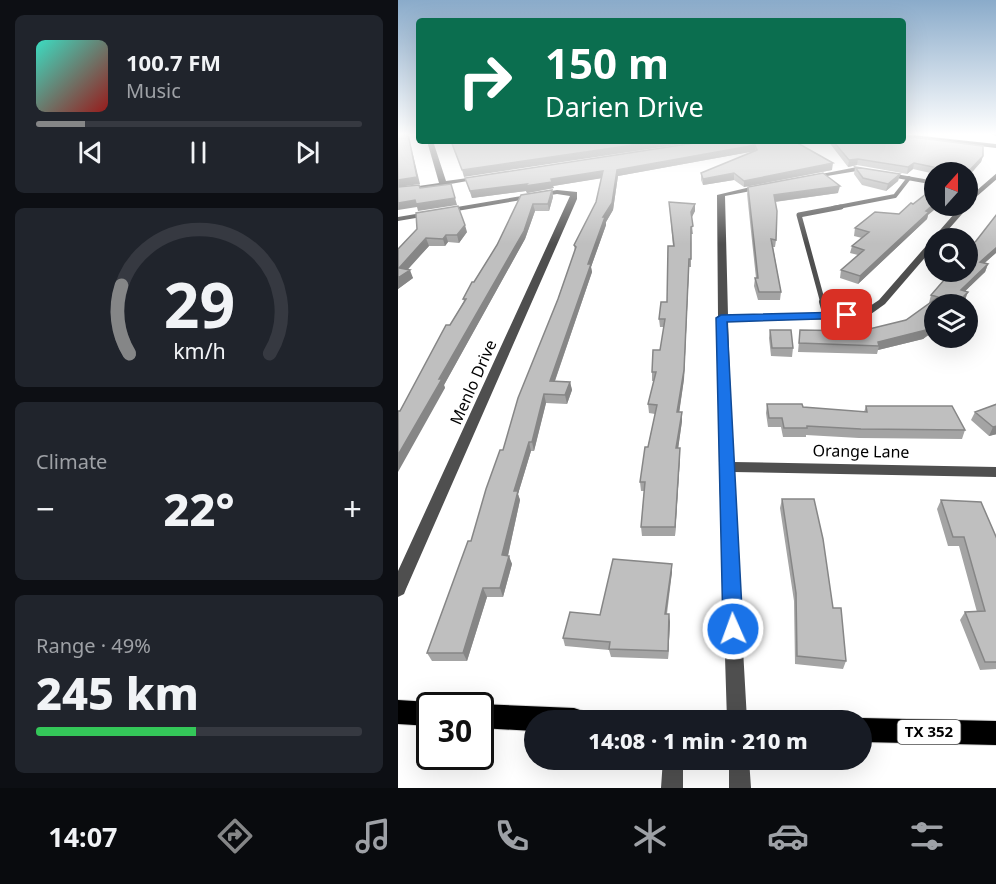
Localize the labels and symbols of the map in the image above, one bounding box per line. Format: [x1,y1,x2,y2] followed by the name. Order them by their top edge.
[924,162,978,216] north arrow
[821,289,872,340] pin
[444,336,502,428] street label: Menlo Drive
[812,439,910,463] street label: Orange Lane
[701,597,765,661] position arrow
[416,692,494,770] speed limit sign: 30
[898,720,960,744] road number: TX 352

